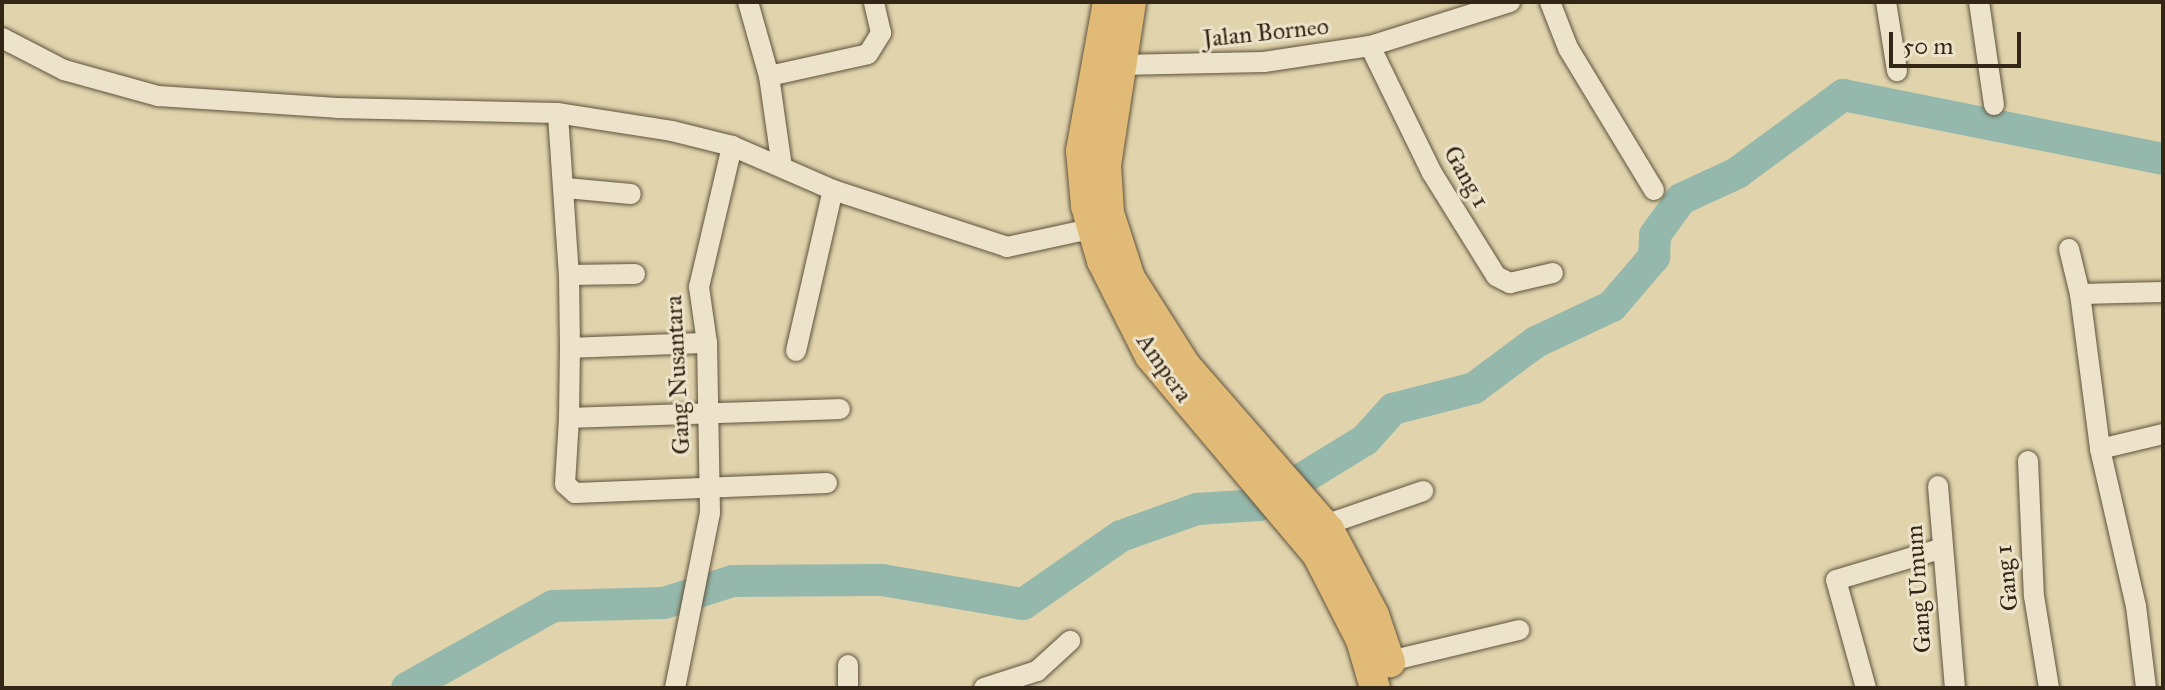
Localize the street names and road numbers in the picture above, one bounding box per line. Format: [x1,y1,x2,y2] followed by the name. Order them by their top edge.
[1202,12,1330,54] street label: Jalan Borneo
[1437,141,1495,213] street label: Gang 1
[659,295,697,455] street label: Gang Nusantara
[1130,328,1198,408] street label: Ampera
[1900,524,1938,654] street label: Gang Umum
[1989,543,2025,613] street label: Gang 1

